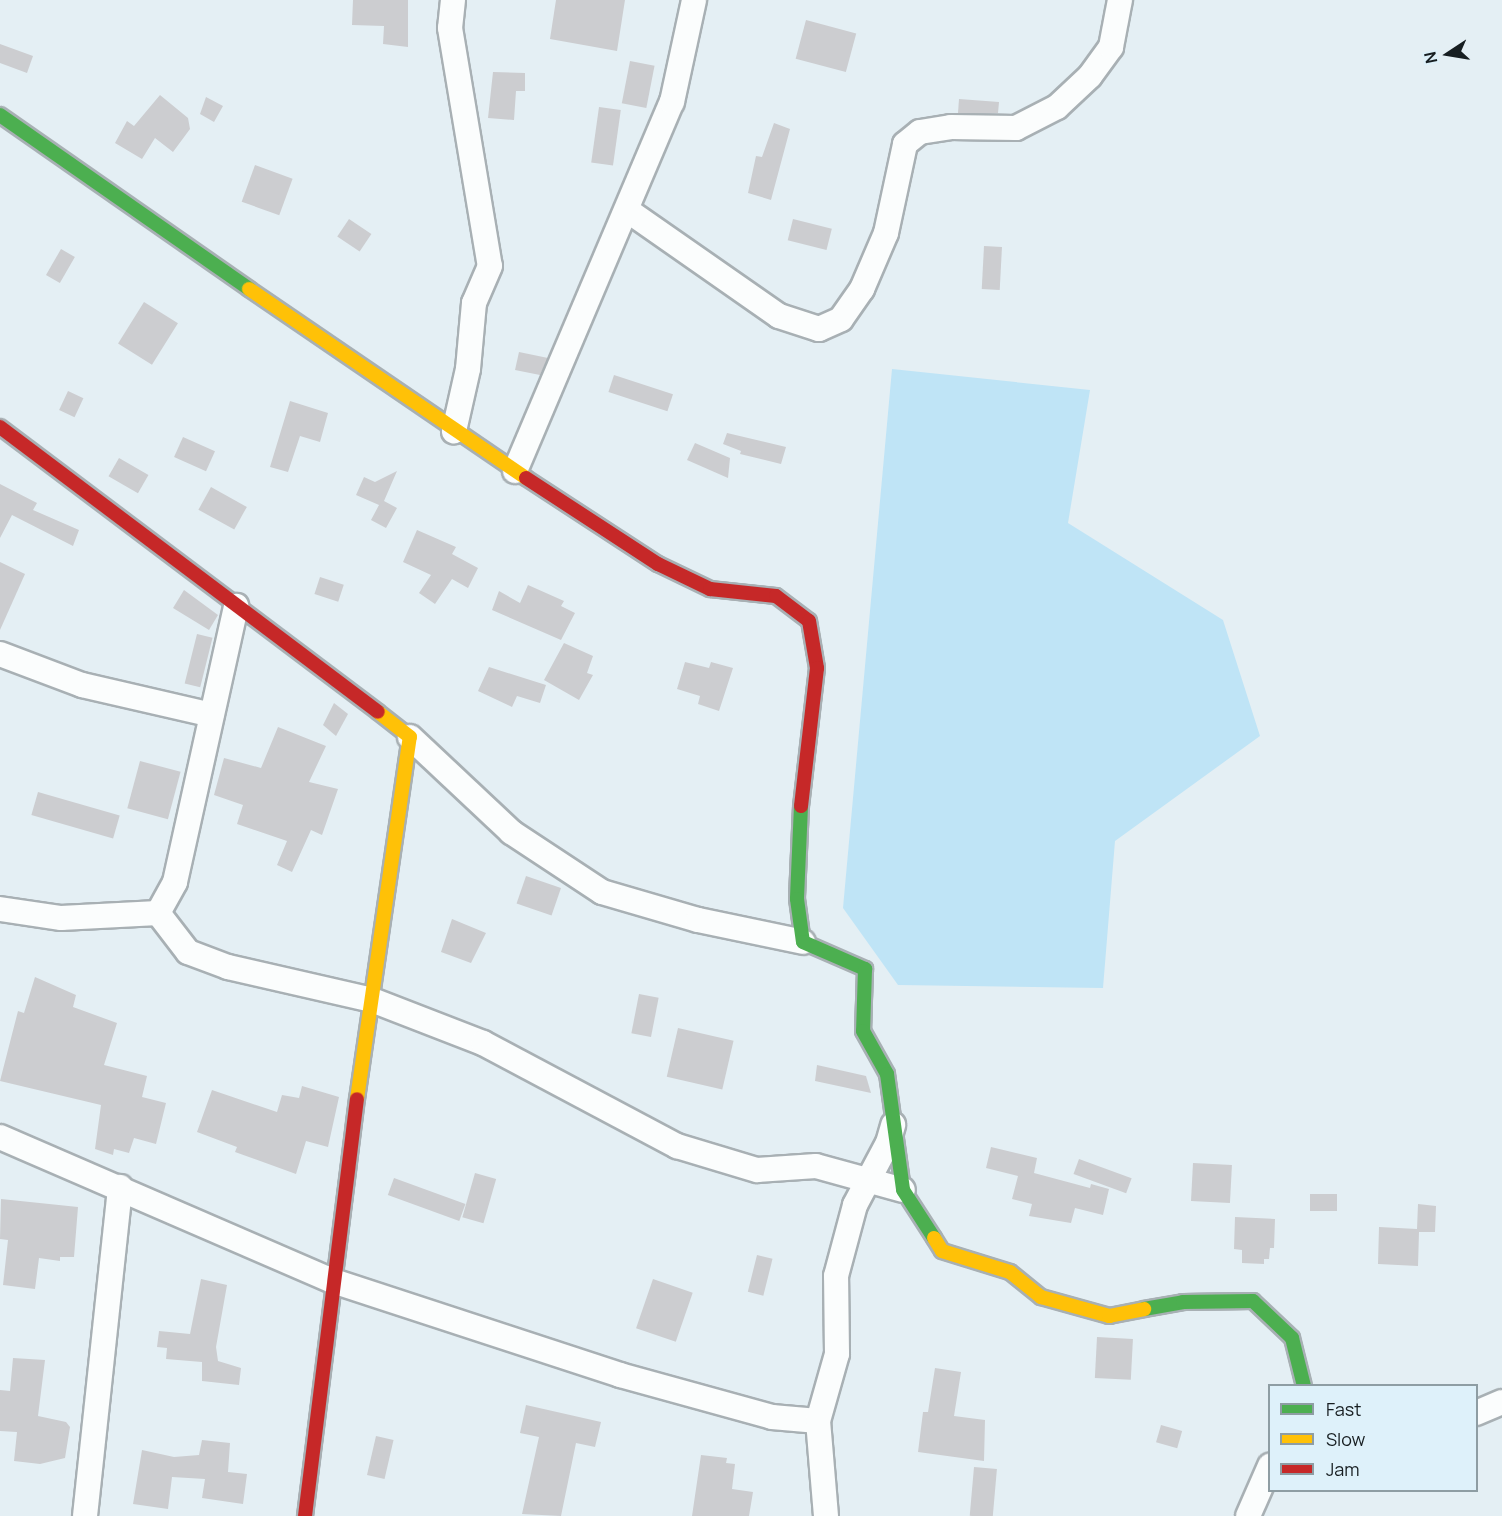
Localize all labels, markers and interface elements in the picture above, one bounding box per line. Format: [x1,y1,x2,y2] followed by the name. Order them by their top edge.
[1418,24,1478,84] north arrow
[1418,50,1442,66] text: N
[1268,1384,1478,1492] legend
[1326,1397,1361,1421] text: Fast
[1326,1427,1365,1451] text: Slow
[1326,1457,1360,1481] text: Jam

